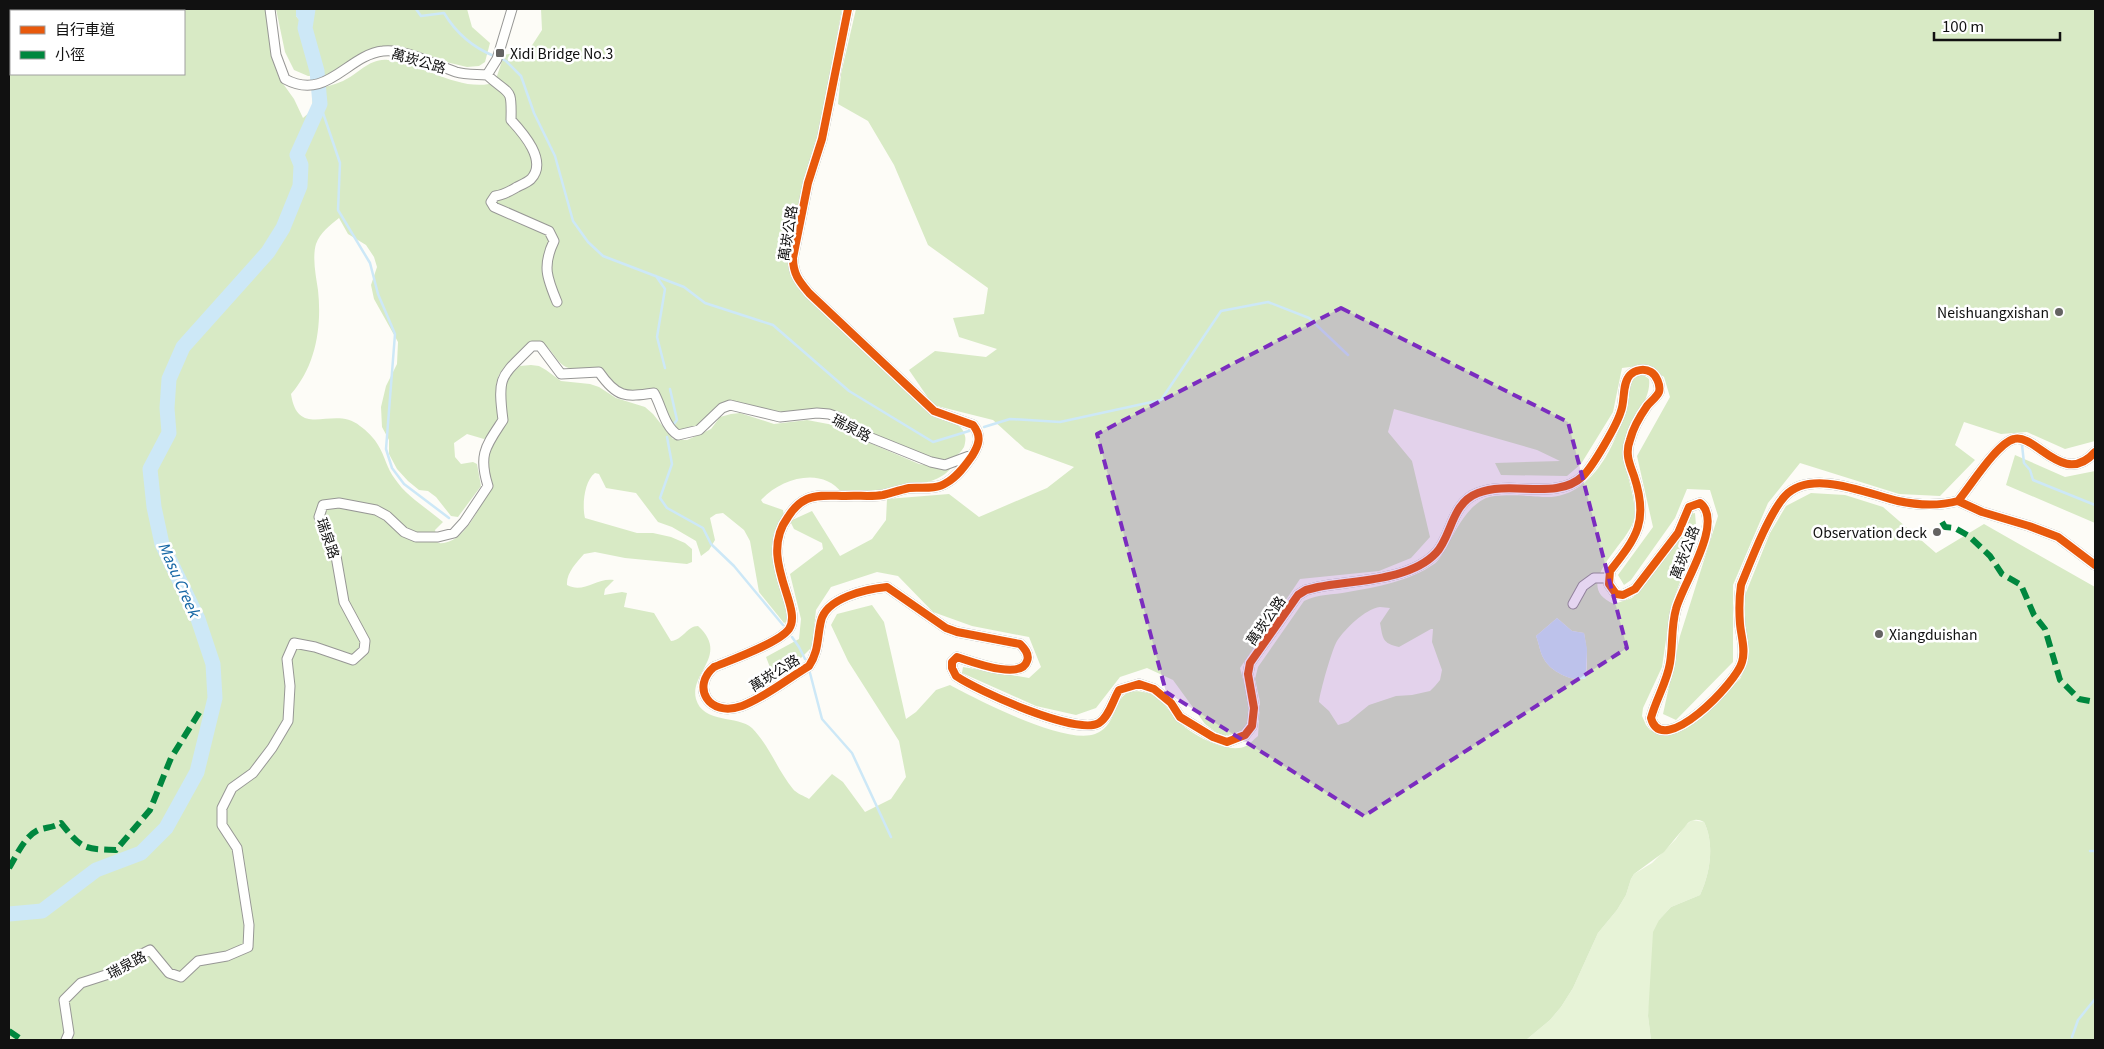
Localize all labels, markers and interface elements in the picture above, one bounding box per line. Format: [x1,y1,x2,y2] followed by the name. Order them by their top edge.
[10,10,185,75] legend
[1934,10,2060,42] scale bar
[1942,15,1984,36] text: 100 m
[55,18,115,39] text: 自行車道
[55,43,85,64] text: 小徑
[389,43,449,77] street label: 萬崁公路
[510,43,613,63] place label: Xidi Bridge No.3
[494,47,506,59] marker: Xidi Bridge No.3
[773,204,801,262] street label: 萬崁公路
[1937,302,2049,322] place label: Neishuangxishan
[2053,306,2065,318] marker: Neishuangxishan
[829,408,875,446] street label: 瑞泉路
[313,515,345,561] street label: 瑞泉路
[1665,522,1703,582] street label: 萬崁公路
[1813,522,1927,542] place label: Observation deck
[1931,526,1943,538] marker: Observation deck
[154,538,207,621] water label: Masu Creek
[1241,591,1289,649] street label: 萬崁公路
[1889,624,1977,644] place label: Xiangduishan
[1873,628,1885,640] marker: Xiangduishan
[745,649,803,695] street label: 萬崁公路
[103,945,149,983] street label: 瑞泉路

